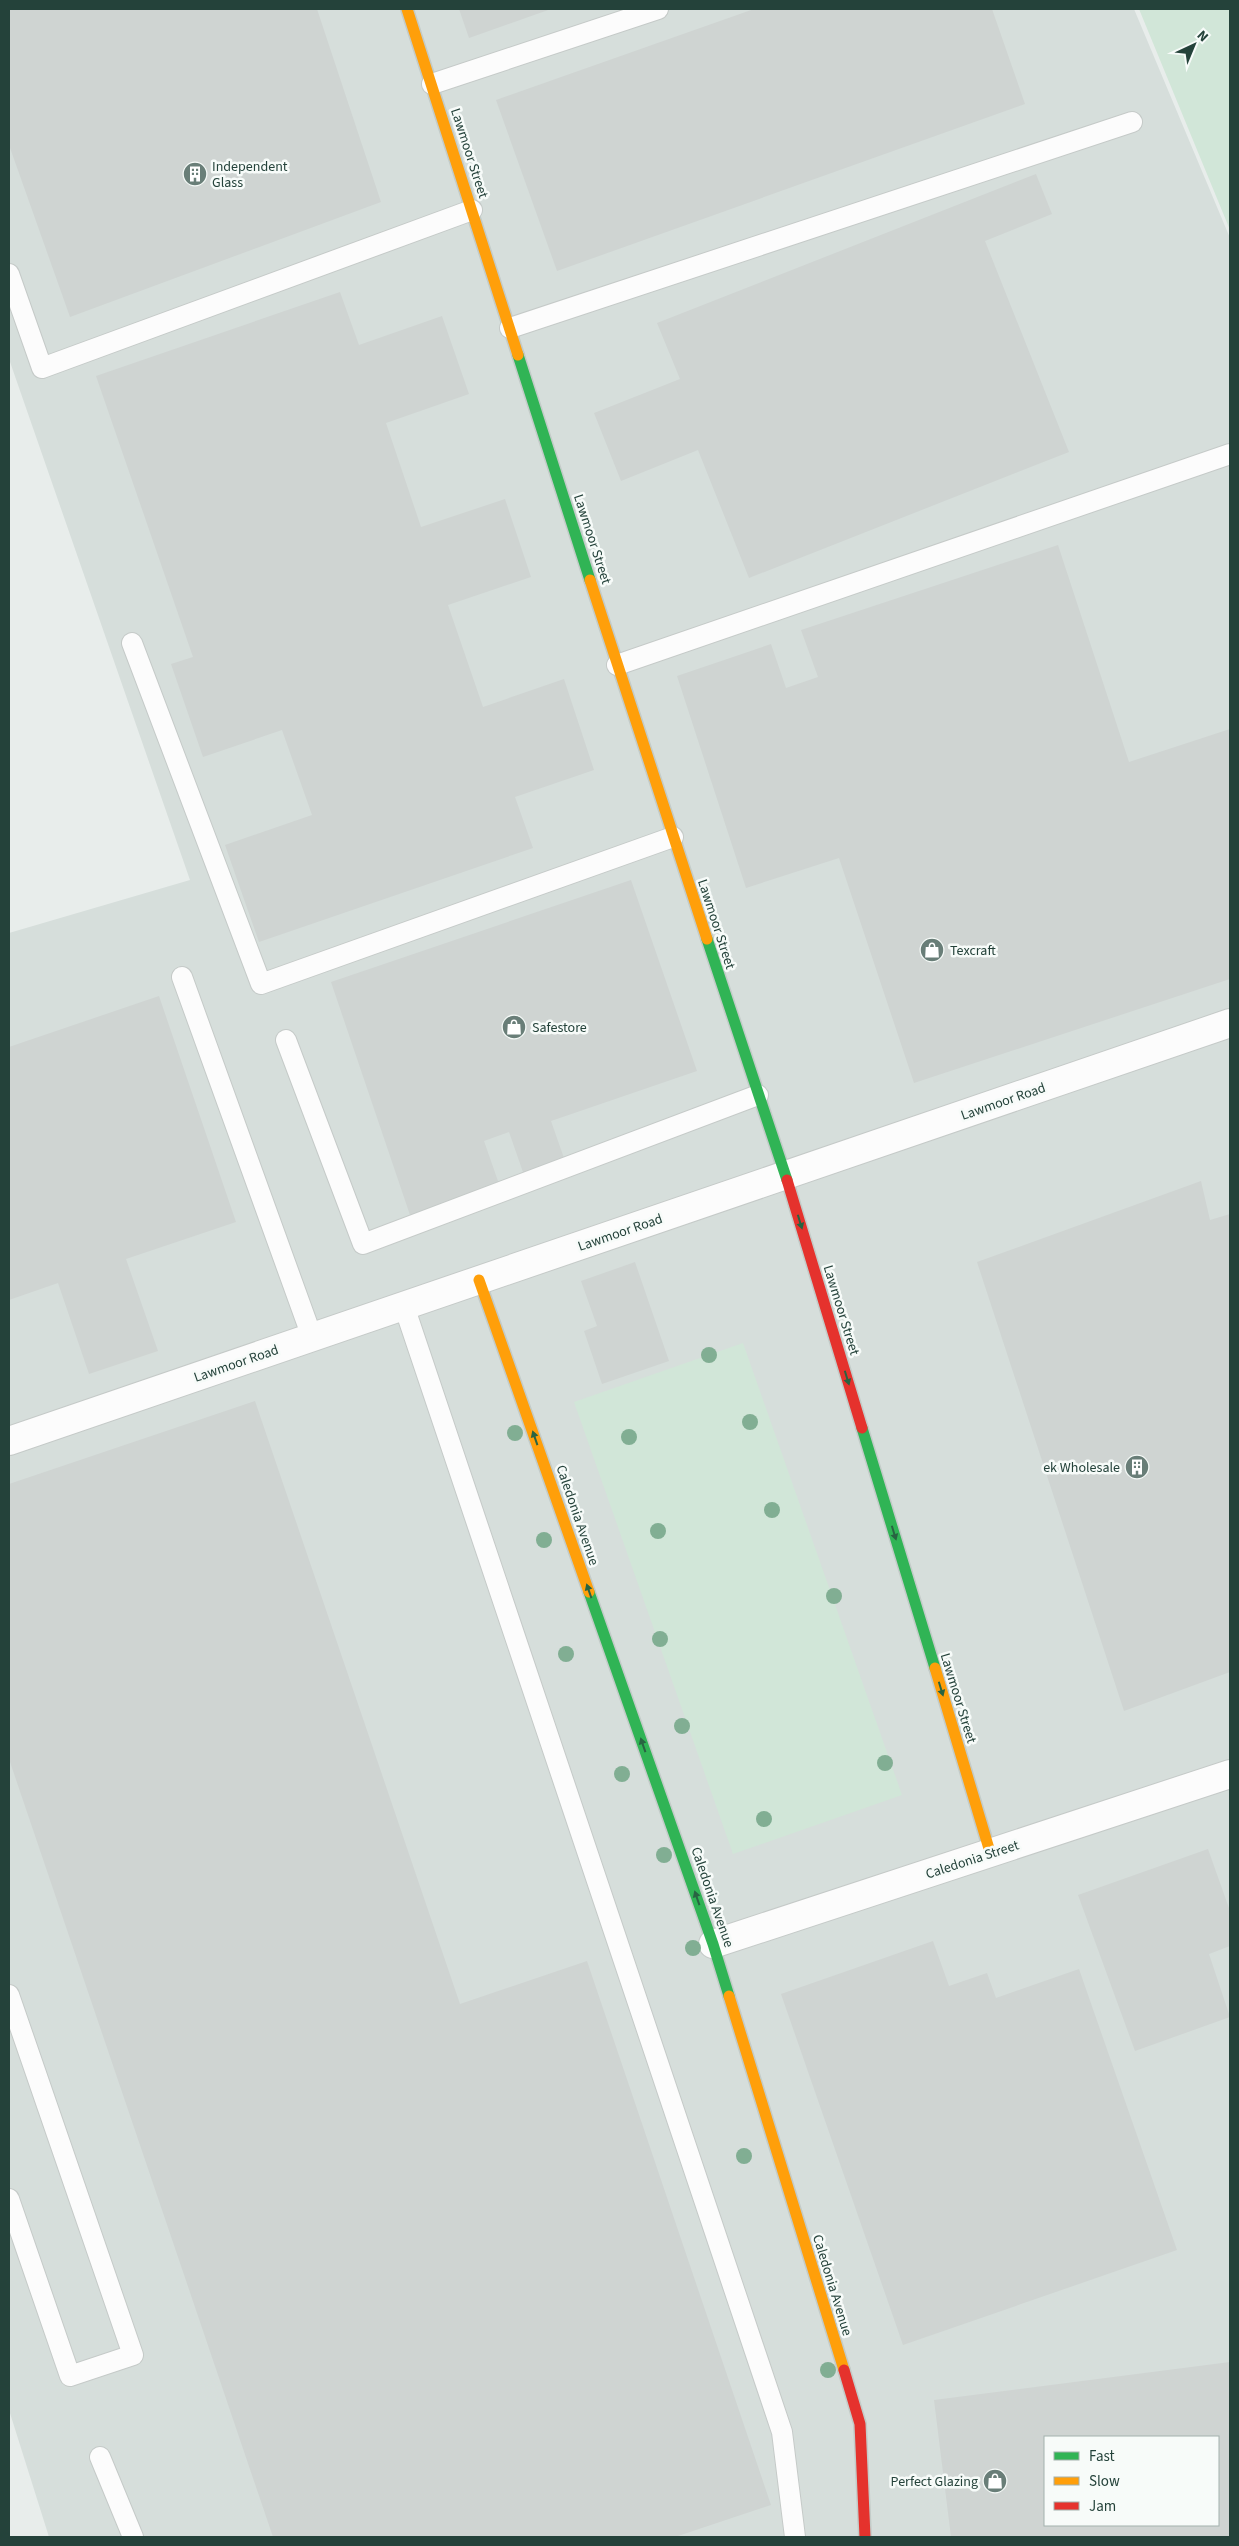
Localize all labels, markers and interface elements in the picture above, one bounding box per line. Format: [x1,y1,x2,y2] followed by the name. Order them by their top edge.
[1169,20,1219,70] north arrow
[1192,26,1213,47] text: N
[445,106,493,201] street label: Lawmoor Street
[212,157,288,193] place label: Independent Glass
[182,161,208,187] building icon: Independent Glass
[568,492,616,587] street label: Lawmoor Street
[692,877,740,972] street label: Lawmoor Street
[919,937,945,963] shop icon: Texcraft
[950,941,996,961] place label: Texcraft
[501,1014,527,1040] shop icon: Safestore
[532,1018,587,1038] place label: Safestore
[958,1078,1048,1126] street label: Lawmoor Road
[575,1209,665,1257] street label: Lawmoor Road
[797,1215,805,1230] one-way arrow
[818,1263,864,1358] street label: Lawmoor Street
[191,1340,281,1388] street label: Lawmoor Road
[844,1370,852,1385] one-way arrow
[531,1430,539,1445] one-way arrow
[1124,1454,1150,1480] building icon: ek Wholesale
[1043,1458,1120,1478] place label: ek Wholesale
[551,1462,604,1568] street label: Caledonia Avenue
[890,1526,898,1541] one-way arrow
[585,1584,592,1599] one-way arrow
[935,1651,981,1746] street label: Lawmoor Street
[937,1681,945,1696] one-way arrow
[639,1737,646,1752] one-way arrow
[923,1835,1022,1884] street label: Caledonia Street
[686,1844,739,1950] street label: Caledonia Avenue
[693,1890,701,1905] one-way arrow
[807,2232,857,2338] street label: Caledonia Avenue
[1044,2436,1219,2526] legend
[1089,2446,1115,2467] text: Fast
[982,2468,1008,2494] shop icon: Perfect Glazing
[1089,2471,1120,2492] text: Slow
[891,2472,978,2492] place label: Perfect Glazing
[1089,2496,1116,2517] text: Jam

